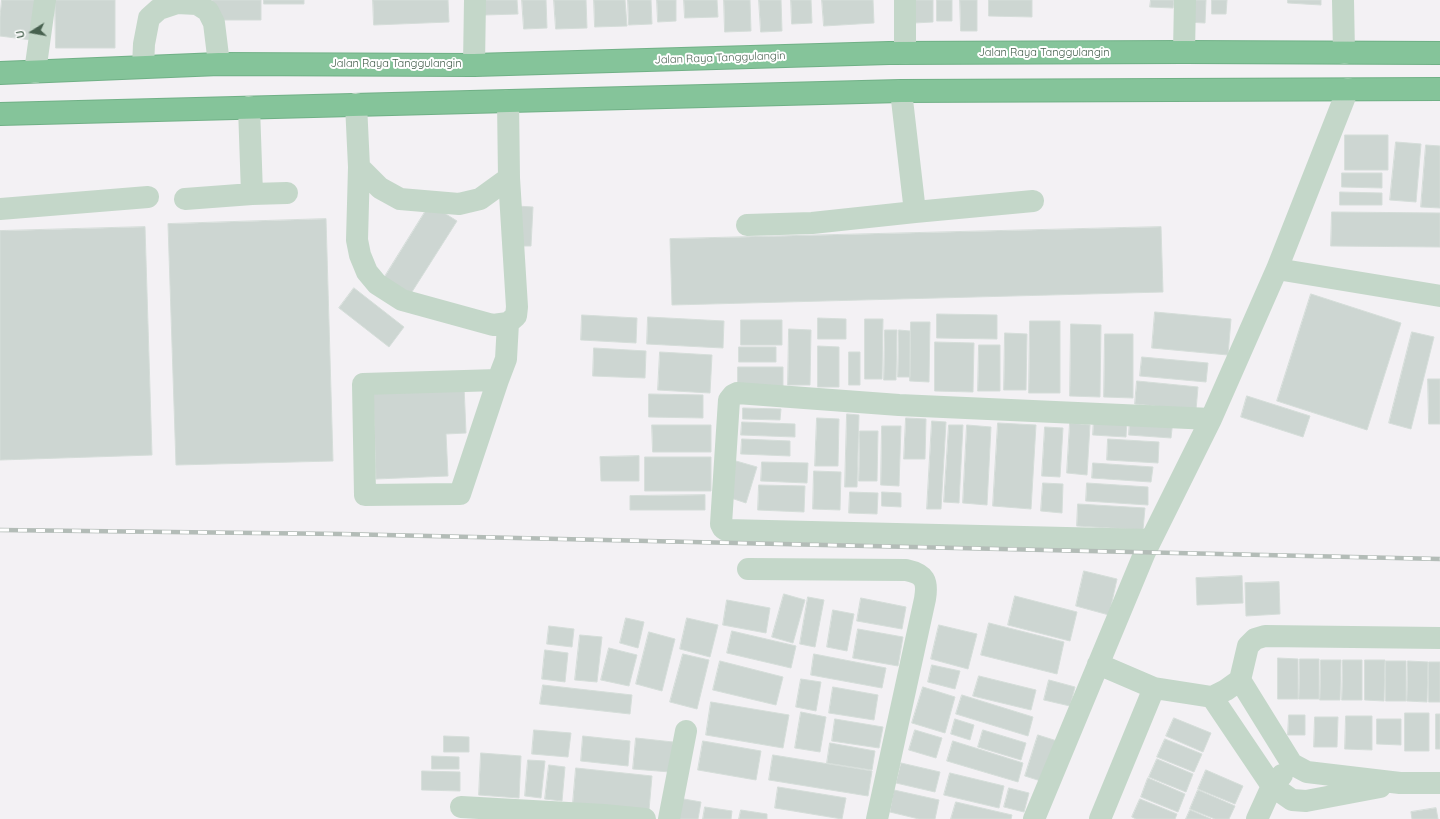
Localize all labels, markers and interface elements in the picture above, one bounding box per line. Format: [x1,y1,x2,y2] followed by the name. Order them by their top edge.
[12,12,52,52] north arrow
[13,29,28,39] text: U
[978,46,1110,60] street label: Jalan Raya Tanggulangin
[654,49,786,67] street label: Jalan Raya Tanggulangin
[330,57,462,71] street label: Jalan Raya Tanggulangin

